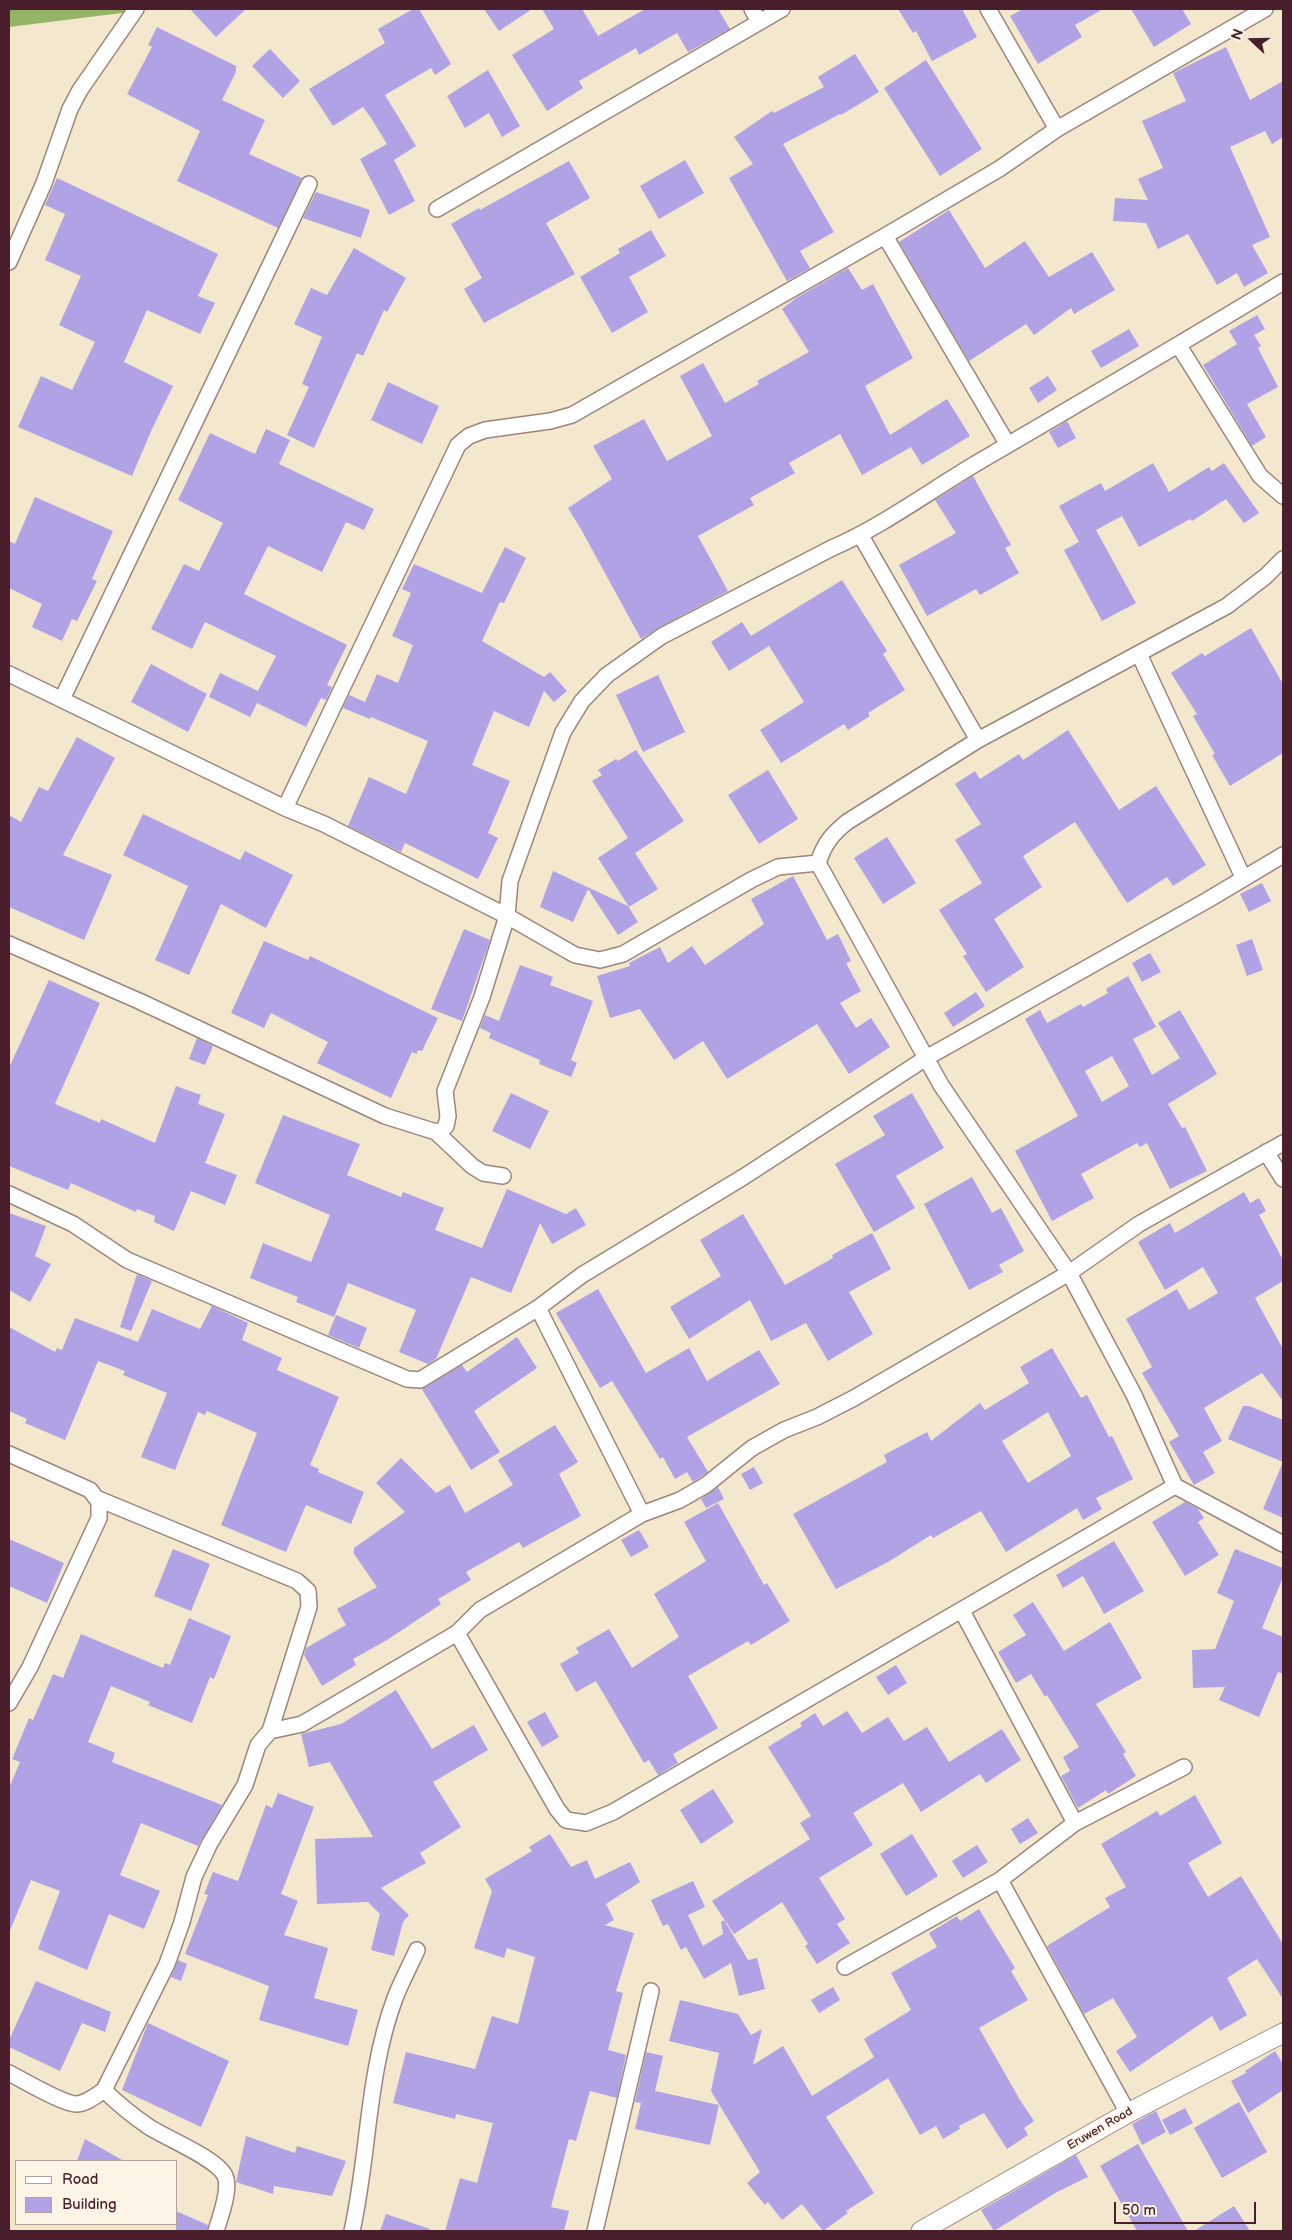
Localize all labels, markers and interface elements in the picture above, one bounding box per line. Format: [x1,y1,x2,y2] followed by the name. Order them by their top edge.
[1227,15,1277,65] north arrow
[1228,26,1247,42] text: N
[1065,2105,1135,2153] street label: Eruwen Road
[15,2160,178,2225] legend
[62,2170,98,2189] text: Road
[1117,2192,1260,2224] scale bar
[62,2195,117,2214] text: Building
[1122,2201,1156,2220] text: 50 m

